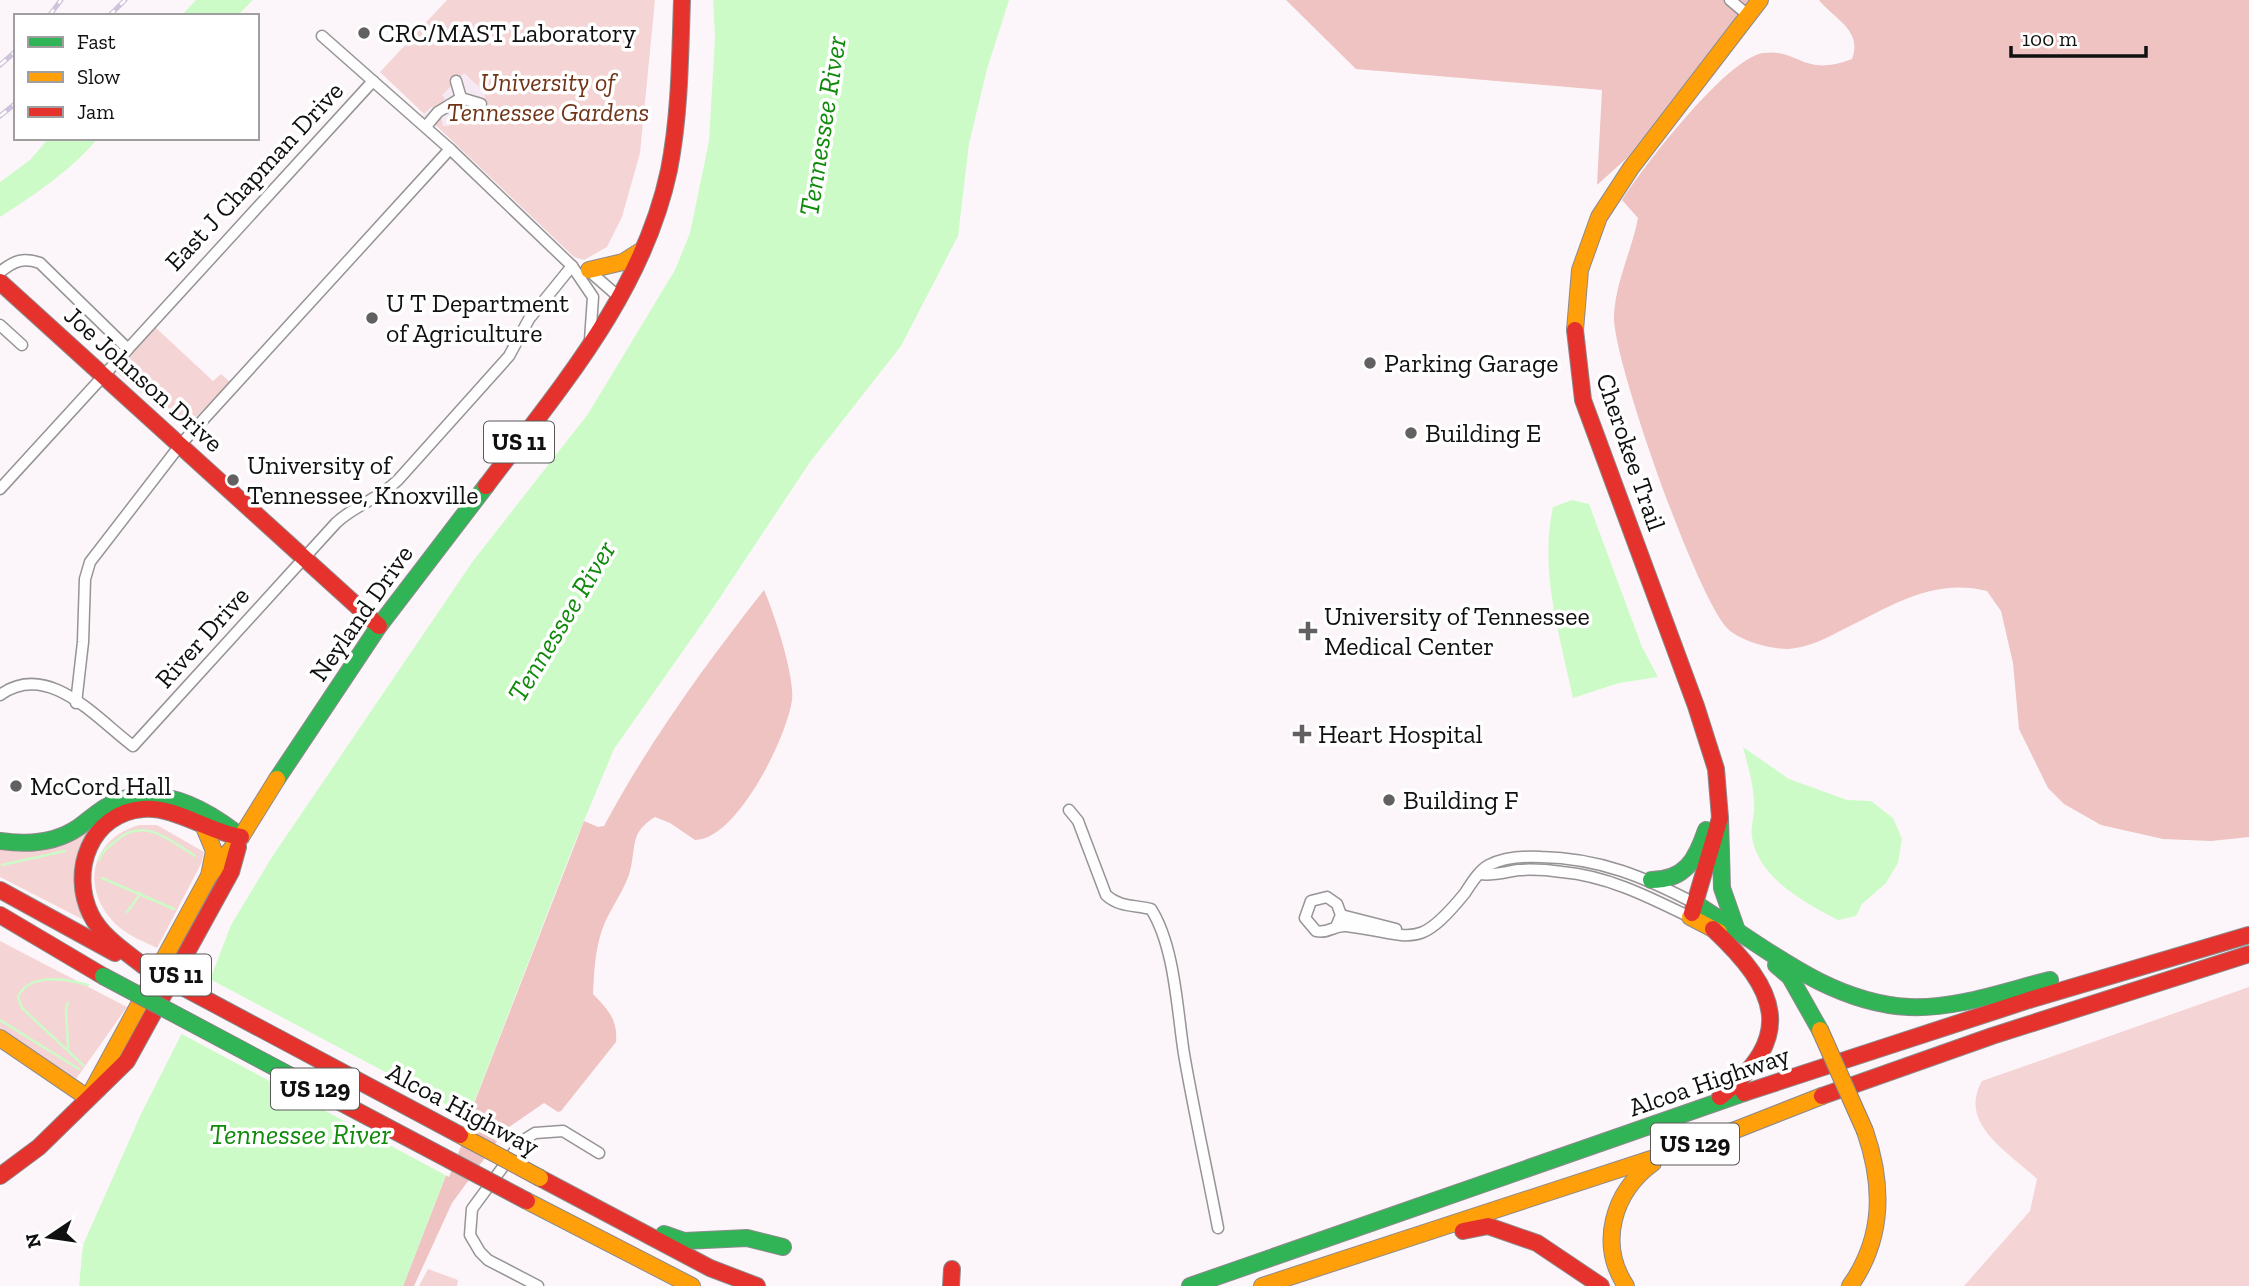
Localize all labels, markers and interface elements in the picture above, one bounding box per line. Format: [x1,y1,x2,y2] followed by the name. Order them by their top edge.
[14,14,259,140] legend
[2011,14,2146,58] scale bar
[378,17,637,49] place label: CRC/MAST Laboratory
[356,25,372,41] marker: CRC/MAST Laboratory
[2022,26,2077,51] text: 100 m
[77,29,116,54] text: Fast
[792,33,853,218] water label: Tennessee River
[77,64,120,89] text: Slow
[447,66,649,128] park label: University of Tennessee Gardens
[158,75,350,277] street label: East J Chapman Drive
[77,99,114,124] text: Jam
[386,287,569,349] place label: U T Department of Agriculture
[58,299,230,459] street label: Joe Johnson Drive
[364,310,380,326] marker: U T Department of Agriculture
[1384,347,1558,379] place label: Parking Garage
[1362,355,1378,371] marker: Parking Garage
[1589,369,1673,535] street label: Cherokee Trail
[1425,417,1541,449] place label: Building E
[484,422,554,462] road number: US 11
[1403,425,1419,441] marker: Building E
[247,449,478,511] place label: University of Tennessee, Knoxville
[225,472,241,488] marker: University of Tennessee, Knoxville
[500,535,623,708] water label: Tennessee River
[302,539,420,687] street label: Neyland Drive
[148,580,256,694] street label: River Drive
[1324,600,1590,662] place label: University of Tennessee Medical Center
[1298,621,1318,641] marker: University of Tennessee Medical Center
[1318,718,1483,750] place label: Heart Hospital
[1292,724,1312,744] marker: Heart Hospital
[30,770,171,802] place label: McCord Hall
[8,778,24,794] marker: McCord Hall
[1403,784,1519,816] place label: Building F
[1381,792,1397,808] marker: Building F
[141,954,211,995] road number: US 11
[1624,1038,1794,1123] street label: Alcoa Highway
[381,1055,545,1163] street label: Alcoa Highway
[271,1069,359,1110] road number: US 129
[209,1118,391,1151] water label: Tennessee River
[1651,1124,1739,1164] road number: US 129
[14,1202,84,1272] north arrow
[20,1231,46,1250] text: N

